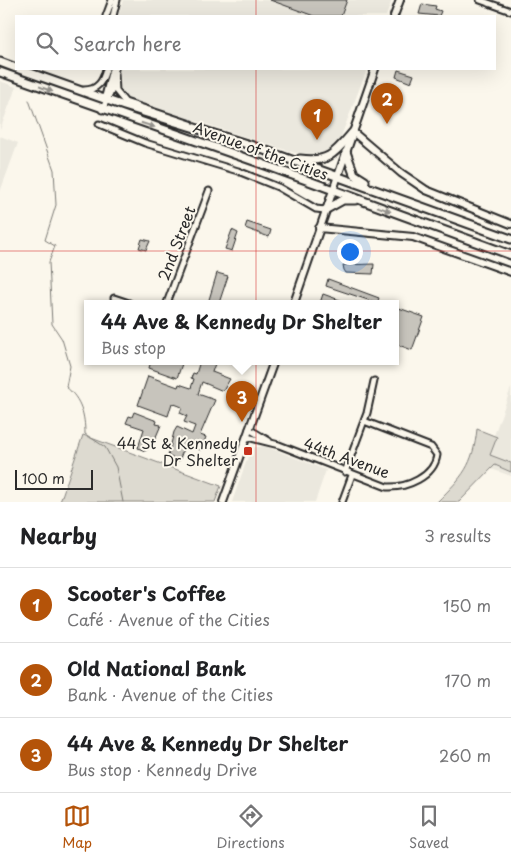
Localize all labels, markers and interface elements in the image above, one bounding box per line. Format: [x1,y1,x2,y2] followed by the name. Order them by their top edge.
[15,15,496,70] search box
[33,29,61,57] icon: search
[73,29,182,57] text: Search here
[371,83,403,124] pin: 2
[39,85,54,93] one-way arrow
[301,99,333,140] pin: 1
[190,115,332,185] street label: Avenue of the Cities
[141,122,156,130] one-way arrow
[151,202,201,284] street label: 2nd Street
[377,205,392,213] one-way arrow
[337,239,363,265] your location
[84,300,399,365] popup
[101,307,382,335] text: 44 Ave & Kennedy Dr Shelter
[101,335,166,359] text: Bus stop
[226,381,258,422] pin: 3
[117,431,238,471] place label: 44 St & Kennedy Dr Shelter
[301,431,393,483] street label: 44th Avenue
[242,445,254,457] marker: 44 St & Kennedy Dr Shelter
[15,467,92,490] scale bar
[22,468,65,489] text: 100 m
[20,519,97,551] text: Nearby
[424,523,491,547] text: 3 results
[67,579,226,607] text: Scooter's Coffee
[32,593,40,617] text: 1
[443,593,491,617] text: 150 m
[67,607,270,631] text: Café · Avenue of the Cities
[67,654,246,682] text: Old National Bank
[30,668,42,692] text: 2
[445,668,491,692] text: 170 m
[67,682,273,706] text: Bank · Avenue of the Cities
[67,729,348,757] text: 44 Ave & Kennedy Dr Shelter
[31,743,41,767] text: 3
[439,743,491,767] text: 260 m
[67,757,257,781] text: Bus stop · Kennedy Drive
[62,802,92,853] tab: Map
[217,802,285,853] tab: Directions
[409,802,449,853] tab: Saved

